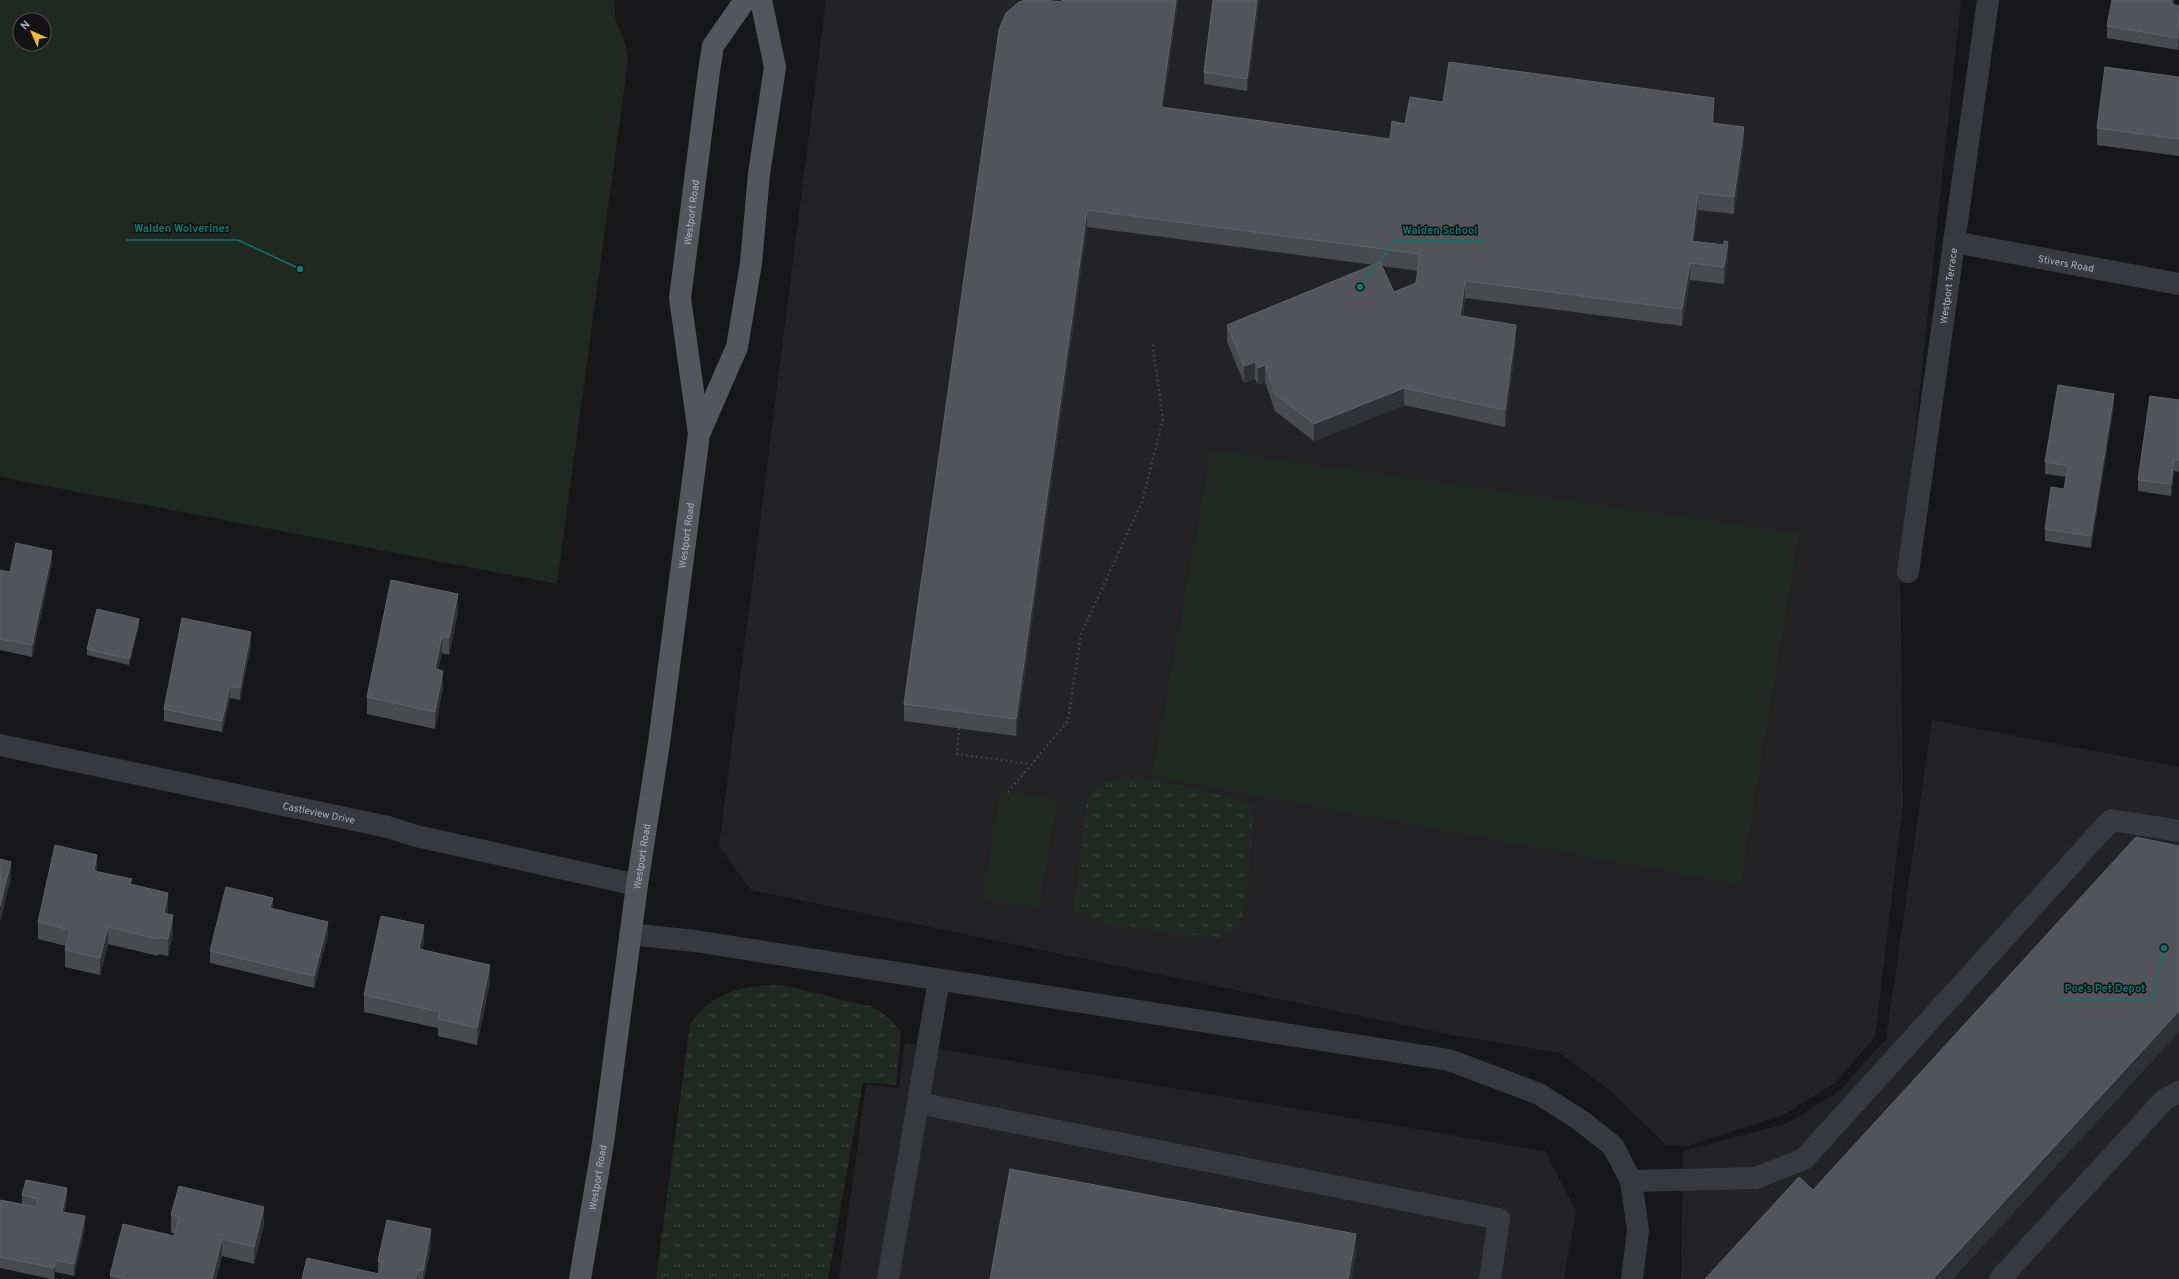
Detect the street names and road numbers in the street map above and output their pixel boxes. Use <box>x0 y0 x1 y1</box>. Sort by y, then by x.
street label: Westport Road <box>682 179 703 246</box>
street label: Westport Terrace <box>1938 247 1961 325</box>
street label: Stivers Road <box>2037 253 2095 276</box>
street label: Westport Road <box>677 502 698 569</box>
street label: Castleview Drive <box>281 800 356 828</box>
street label: Westport Road <box>631 823 654 890</box>
street label: Westport Road <box>587 1144 611 1211</box>

